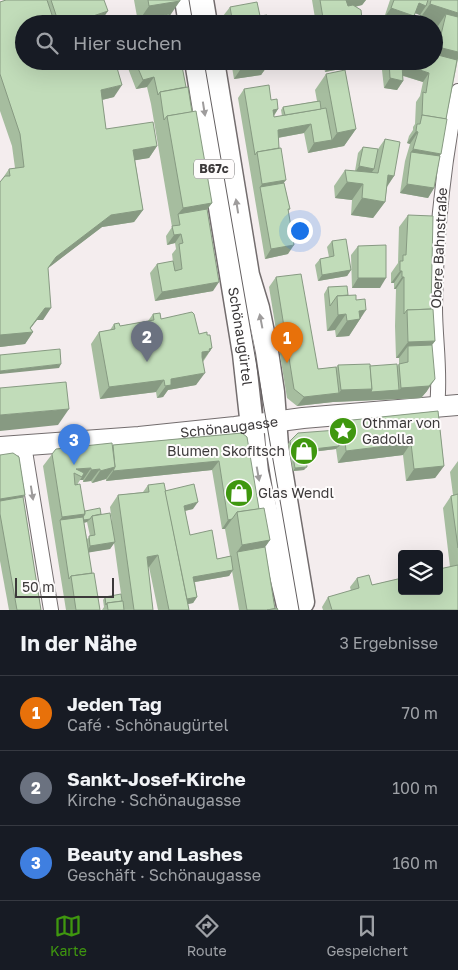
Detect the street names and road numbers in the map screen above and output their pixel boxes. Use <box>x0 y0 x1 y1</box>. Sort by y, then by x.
road number: B67c <box>194 160 234 178</box>
street label: Obere Bahnstraße <box>427 187 450 309</box>
street label: Schönaugürtel <box>225 286 256 387</box>
street label: Schönaugasse <box>179 412 279 441</box>

